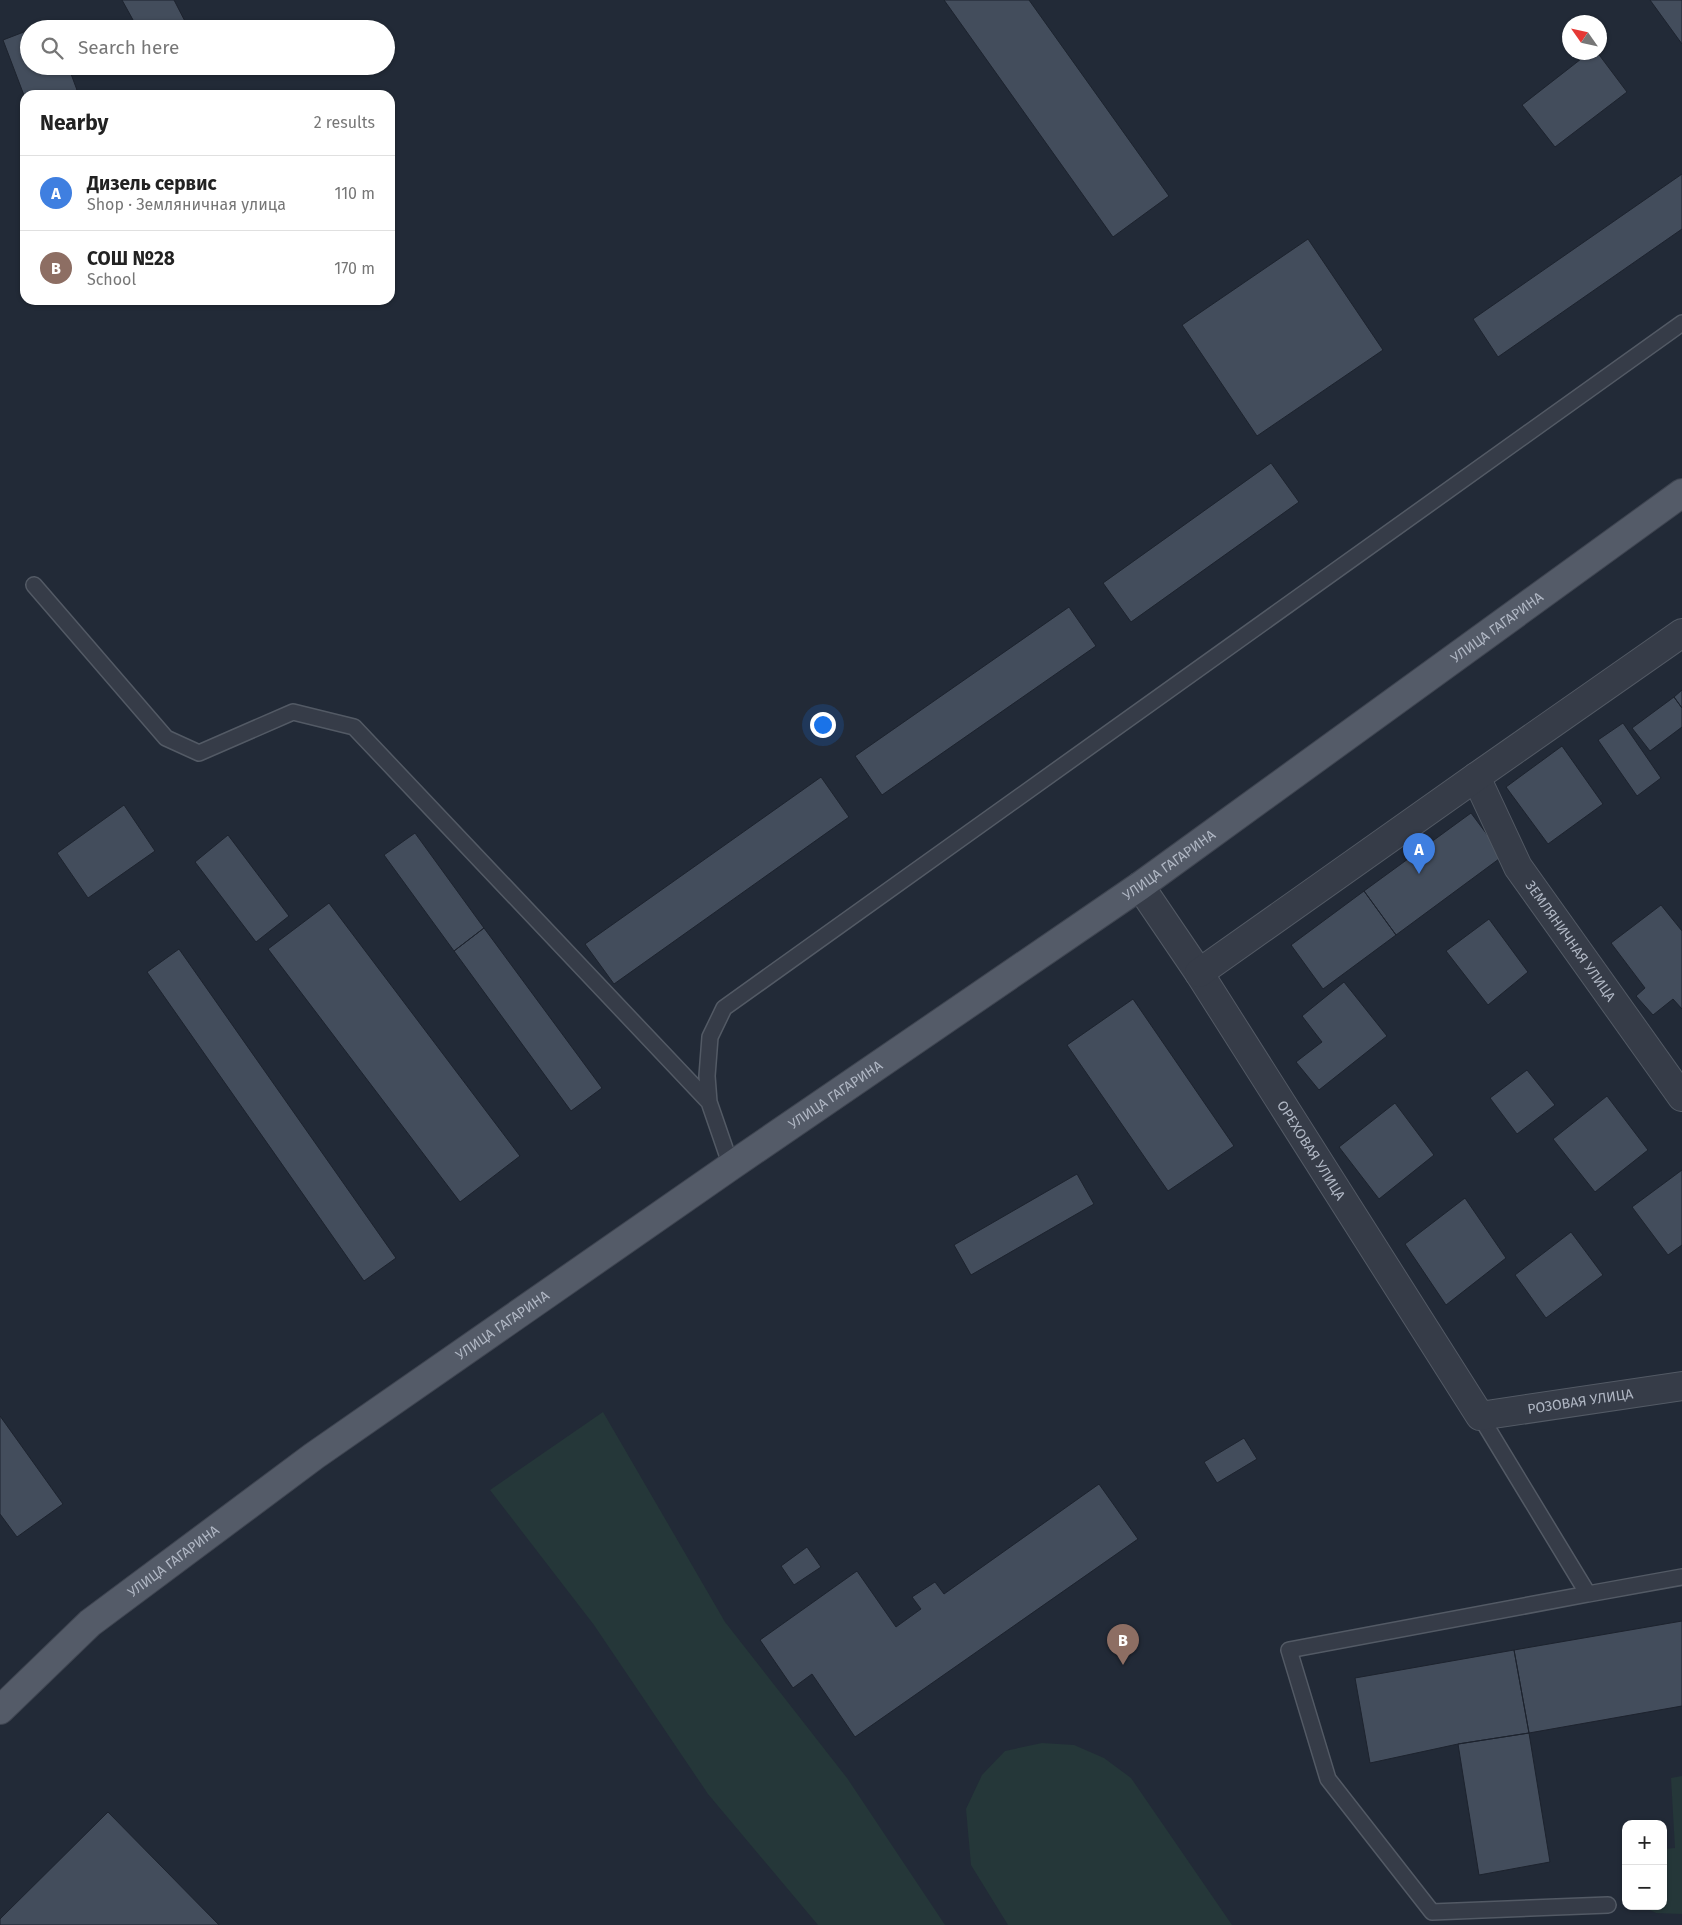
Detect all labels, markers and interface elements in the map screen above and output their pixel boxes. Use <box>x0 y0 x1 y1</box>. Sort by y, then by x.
north arrow <box>1562 15 1607 60</box>
search box <box>20 20 395 75</box>
icon: search <box>38 34 66 62</box>
text: Search here <box>78 36 179 59</box>
text: Nearby <box>40 110 108 136</box>
text: 2 results <box>314 113 375 132</box>
text: Дизель сервис <box>87 172 217 195</box>
text: A <box>51 184 61 203</box>
text: 110 m <box>334 184 375 203</box>
text: Shop · Земляничная улица <box>87 195 286 214</box>
text: СОШ №28 <box>87 247 175 270</box>
text: B <box>51 259 61 278</box>
text: 170 m <box>334 259 375 278</box>
text: School <box>87 270 136 289</box>
street label: УЛИЦА ГАГАРИНА <box>1448 588 1547 667</box>
your location <box>810 712 836 738</box>
street label: УЛИЦА ГАГАРИНА <box>1120 826 1219 904</box>
pin: A <box>1403 833 1435 874</box>
street label: ЗЕМЛЯНИЧНАЯ УЛИЦА <box>1521 877 1619 1005</box>
street label: УЛИЦА ГАГАРИНА <box>786 1057 886 1133</box>
street label: ОРЕХОВАЯ УЛИЦА <box>1273 1098 1349 1203</box>
street label: УЛИЦА ГАГАРИНА <box>453 1287 553 1364</box>
street label: РОЗОВАЯ УЛИЦА <box>1526 1385 1634 1418</box>
street label: УЛИЦА ГАГАРИНА <box>124 1522 223 1601</box>
pin: B <box>1107 1624 1139 1665</box>
map controls <box>1622 1820 1667 1910</box>
button: + <box>1622 1820 1667 1865</box>
button: − <box>1622 1865 1667 1910</box>

